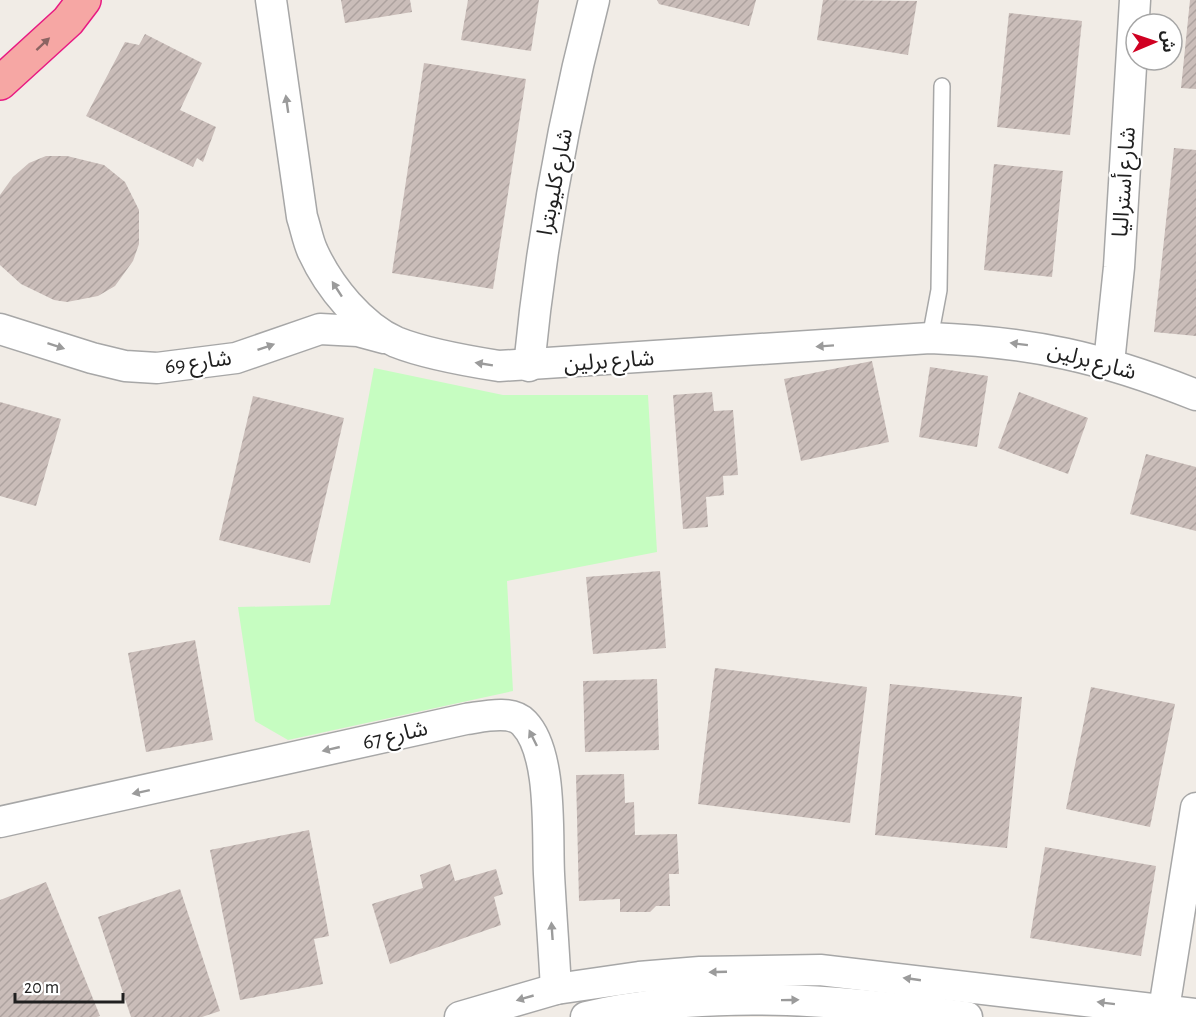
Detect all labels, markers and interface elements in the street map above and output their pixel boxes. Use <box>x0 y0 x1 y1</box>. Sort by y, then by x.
north arrow <box>1124 12 1184 72</box>
text: ش <box>1159 30 1176 53</box>
one-way arrow <box>36 37 51 51</box>
one-way arrow <box>282 94 291 113</box>
street label: شارع أستراليا <box>1106 126 1144 238</box>
street label: شارع كليوبترا <box>534 127 581 238</box>
one-way arrow <box>331 281 342 297</box>
one-way arrow <box>1010 339 1029 349</box>
street label: شارع برلين <box>1044 339 1139 388</box>
one-way arrow <box>258 341 276 351</box>
one-way arrow <box>815 341 834 350</box>
one-way arrow <box>47 342 65 352</box>
street label: شارع 69 <box>163 346 234 383</box>
street label: شارع برلين <box>563 347 655 380</box>
one-way arrow <box>474 359 493 368</box>
street label: شارع 67 <box>360 717 431 758</box>
one-way arrow <box>528 729 538 747</box>
one-way arrow <box>322 745 340 755</box>
one-way arrow <box>131 787 150 797</box>
one-way arrow <box>547 921 557 940</box>
scale bar <box>15 966 123 1004</box>
one-way arrow <box>708 967 727 976</box>
one-way arrow <box>902 975 921 984</box>
text: 20 m <box>24 979 59 997</box>
one-way arrow <box>516 994 534 1003</box>
one-way arrow <box>780 995 799 1005</box>
one-way arrow <box>1096 998 1115 1007</box>

